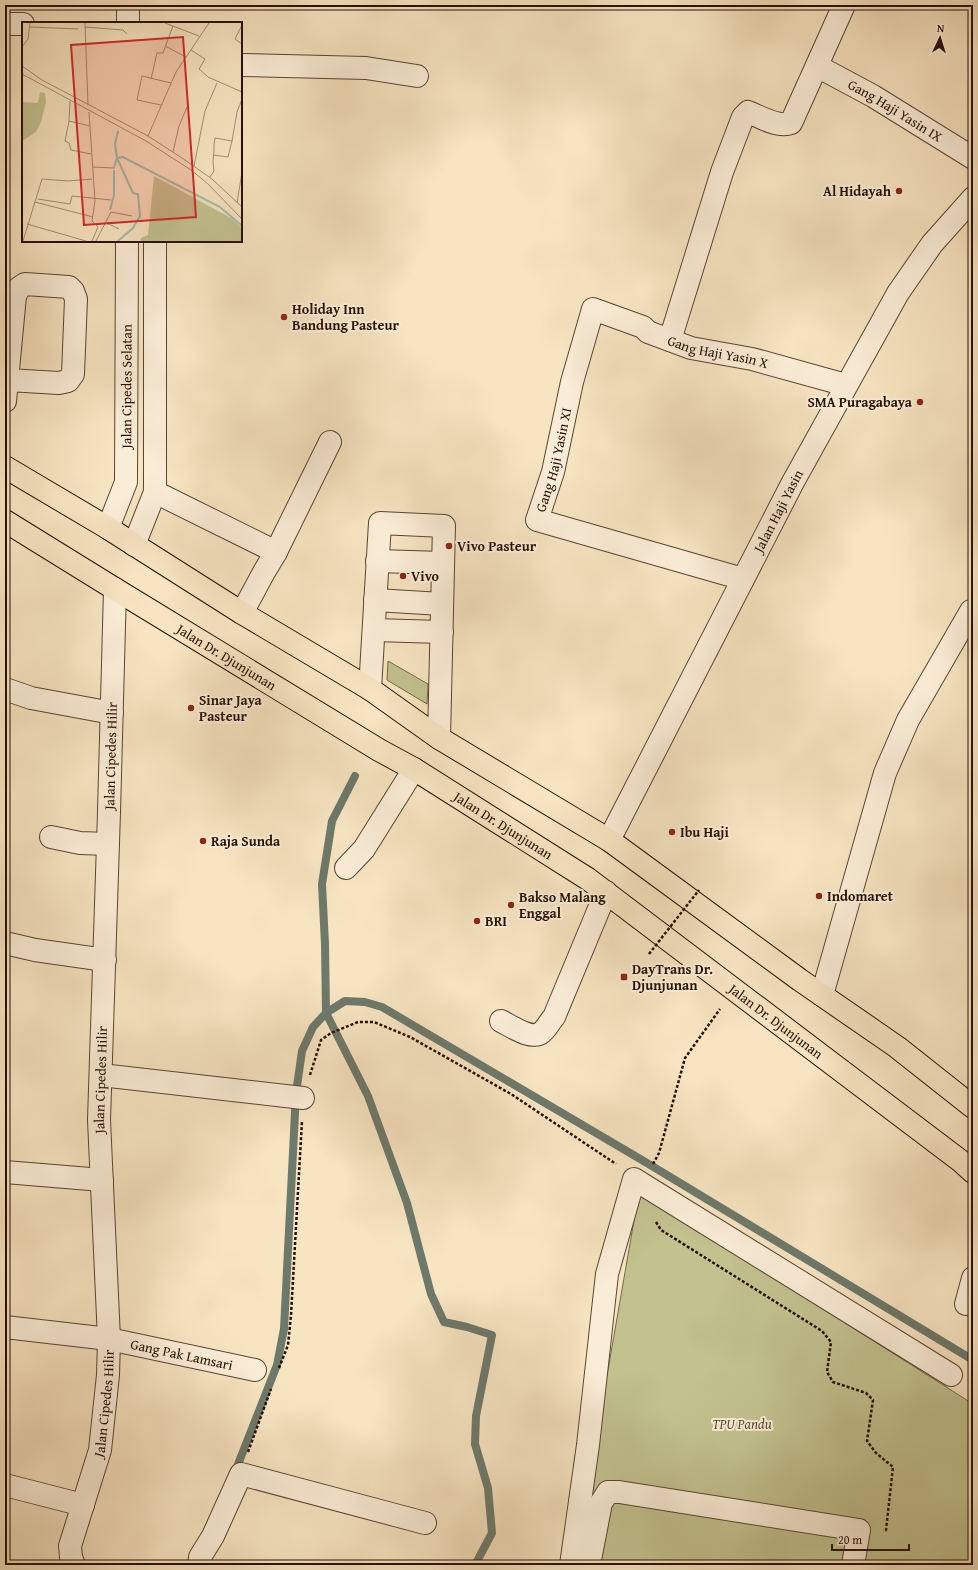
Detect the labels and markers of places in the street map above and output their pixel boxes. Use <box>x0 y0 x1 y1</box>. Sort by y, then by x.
place label: Al Hidayah <box>823 181 892 201</box>
marker: Al Hidayah <box>894 186 904 196</box>
place label: Holiday Inn Bandung Pasteur <box>292 299 399 335</box>
marker: Holiday Inn Bandung Pasteur <box>279 312 289 322</box>
place label: SMA Puragabaya <box>807 392 913 412</box>
marker: SMA Puragabaya <box>915 397 925 407</box>
place label: Vivo Pasteur <box>457 536 537 556</box>
marker: Vivo Pasteur <box>444 541 454 551</box>
place label: Vivo <box>411 566 440 586</box>
marker: Vivo <box>398 571 408 581</box>
place label: Sinar Jaya Pasteur <box>199 690 263 726</box>
marker: Sinar Jaya Pasteur <box>186 703 196 713</box>
place label: Ibu Haji <box>680 822 730 842</box>
marker: Ibu Haji <box>667 827 677 837</box>
place label: Raja Sunda <box>211 831 281 851</box>
marker: Raja Sunda <box>198 836 208 846</box>
place label: Indomaret <box>827 886 894 906</box>
place label: Bakso Malang Enggal <box>519 887 606 923</box>
marker: Indomaret <box>814 891 824 901</box>
marker: Bakso Malang Enggal <box>506 900 516 910</box>
place label: BRI <box>485 911 507 931</box>
marker: BRI <box>472 916 482 926</box>
place label: DayTrans Dr. Djunjunan <box>632 959 713 995</box>
marker: DayTrans Dr. Djunjunan <box>619 972 629 982</box>

